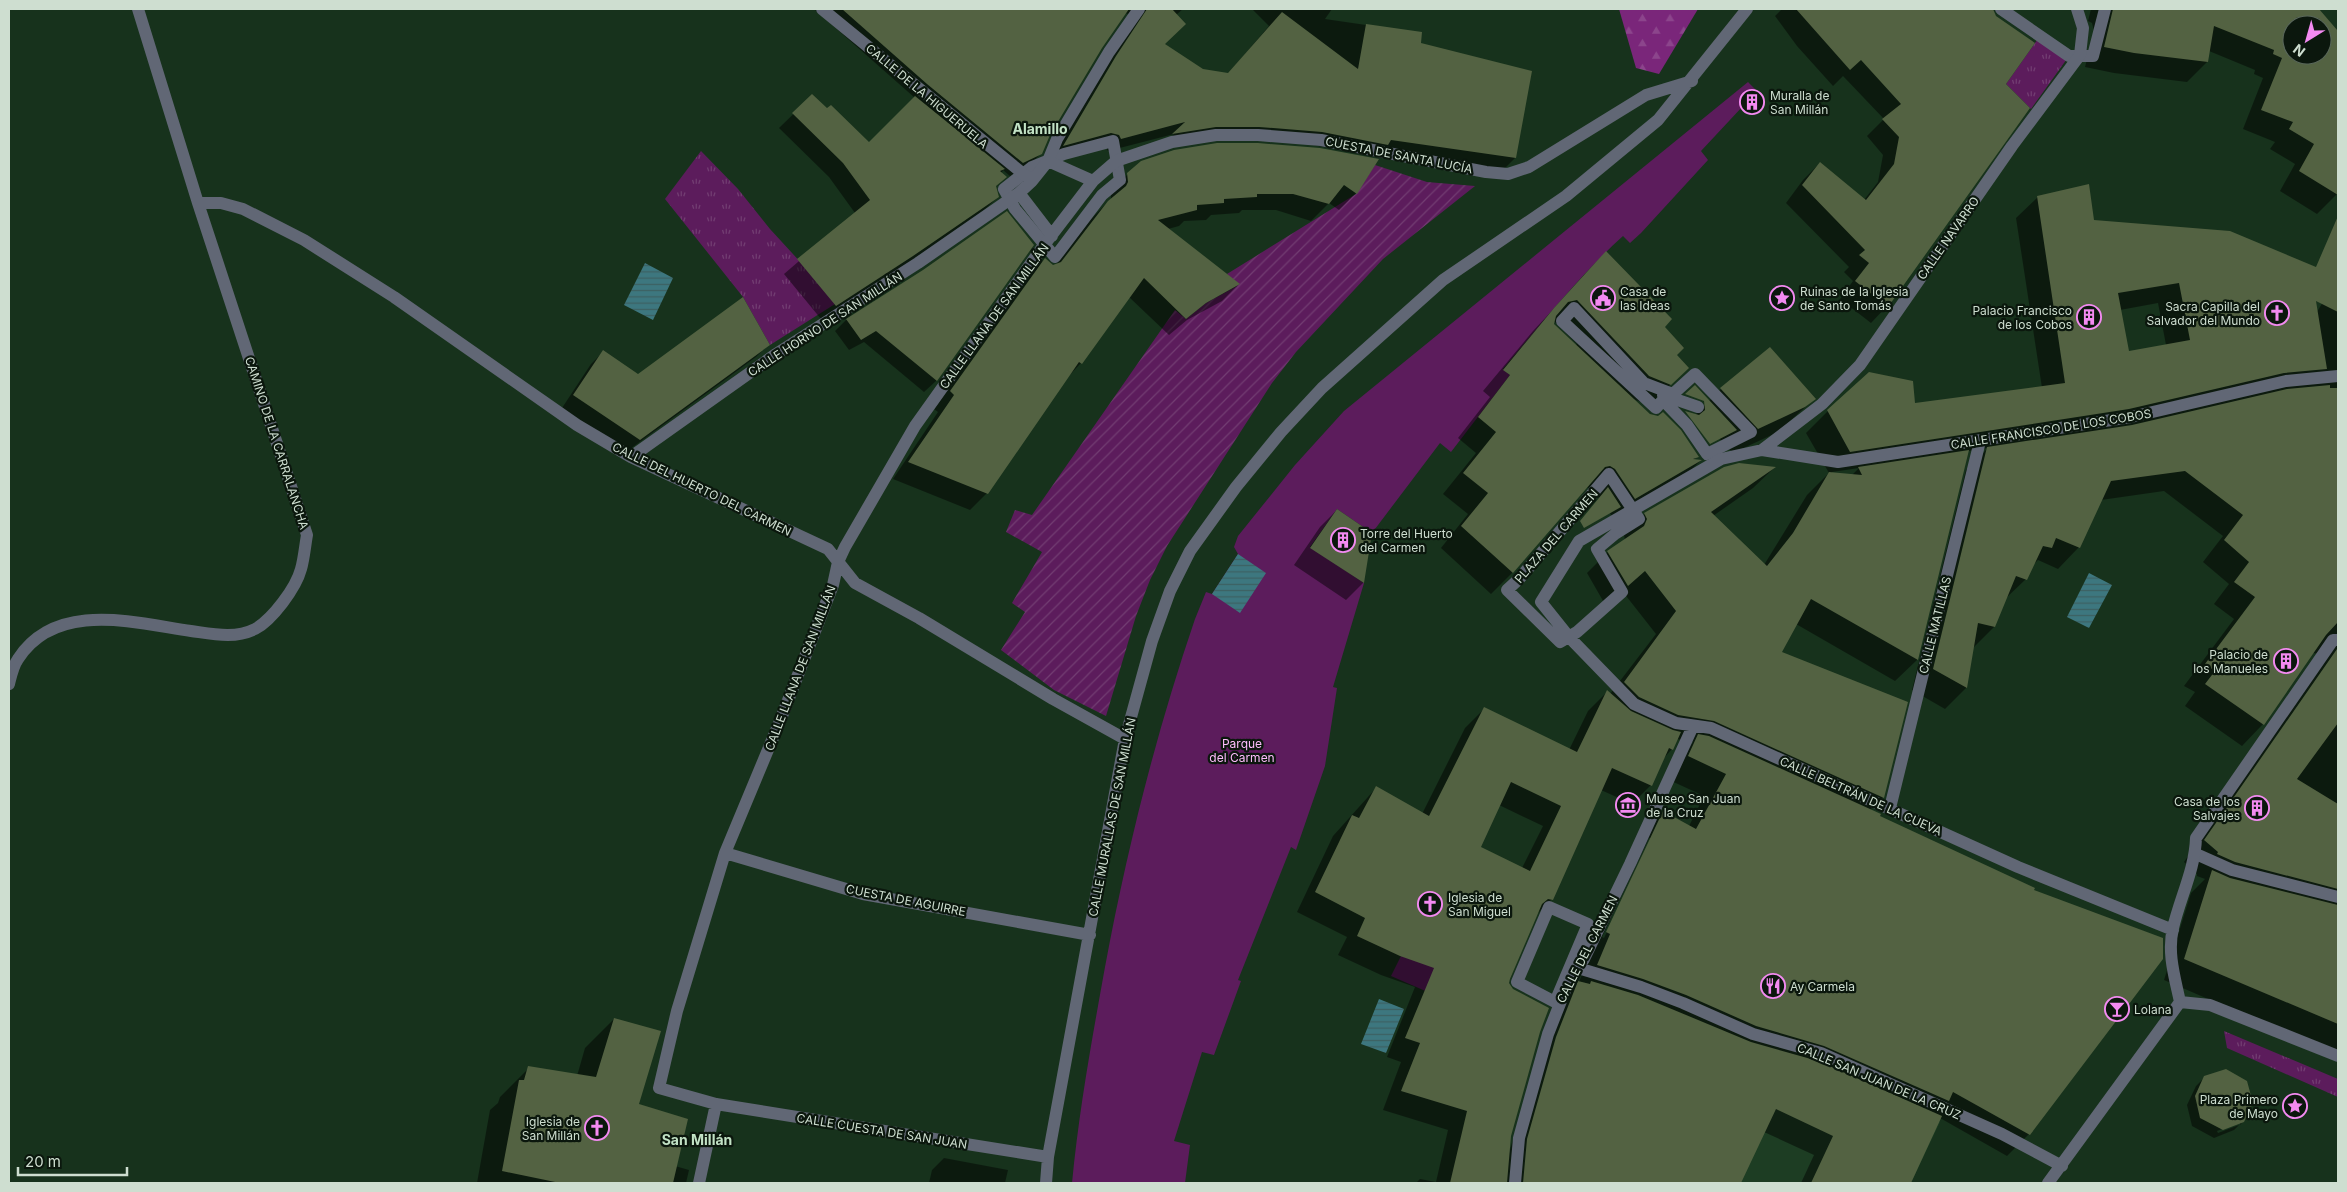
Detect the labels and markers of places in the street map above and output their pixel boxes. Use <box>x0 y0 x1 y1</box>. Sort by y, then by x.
place label: Muralla de San Millán <box>1770 88 1829 117</box>
building icon: Muralla de San Millán <box>1739 89 1765 115</box>
place label: Casa de las Ideas <box>1620 284 1670 313</box>
place label: Ruinas de la Iglesia de Santo Tomás <box>1800 284 1908 313</box>
public building icon: Casa de las Ideas <box>1590 285 1616 311</box>
place icon: Ruinas de la Iglesia de Santo Tomás <box>1769 285 1795 311</box>
place label: Sacra Capilla del Salvador del Mundo <box>2147 299 2260 328</box>
church icon: Sacra Capilla del Salvador del Mundo <box>2264 300 2290 326</box>
place label: Palacio Francisco de los Cobos <box>1972 303 2072 332</box>
building icon: Palacio Francisco de los Cobos <box>2076 304 2102 330</box>
place label: Torre del Huerto del Carmen <box>1360 526 1453 555</box>
building icon: Torre del Huerto del Carmen <box>1330 527 1356 553</box>
place label: Palacio de los Manueles <box>2193 647 2268 676</box>
building icon: Palacio de los Manueles <box>2273 648 2299 674</box>
place label: Museo San Juan de la Cruz <box>1646 791 1741 820</box>
museum icon: Museo San Juan de la Cruz <box>1615 792 1641 818</box>
place label: Casa de los Salvajes <box>2174 794 2240 823</box>
building icon: Casa de los Salvajes <box>2244 795 2270 821</box>
place label: Iglesia de San Miguel <box>1448 890 1511 919</box>
church icon: Iglesia de San Miguel <box>1417 891 1443 917</box>
restaurant icon: Ay Carmela <box>1760 973 1786 999</box>
place label: Ay Carmela <box>1790 979 1855 994</box>
bar icon: Lolana <box>2104 996 2130 1022</box>
place label: Lolana <box>2134 1002 2171 1017</box>
place label: Plaza Primero de Mayo <box>2200 1092 2278 1121</box>
place icon: Plaza Primero de Mayo <box>2282 1093 2308 1119</box>
place label: Iglesia de San Millán <box>522 1114 580 1143</box>
church icon: Iglesia de San Millán <box>584 1115 610 1141</box>

